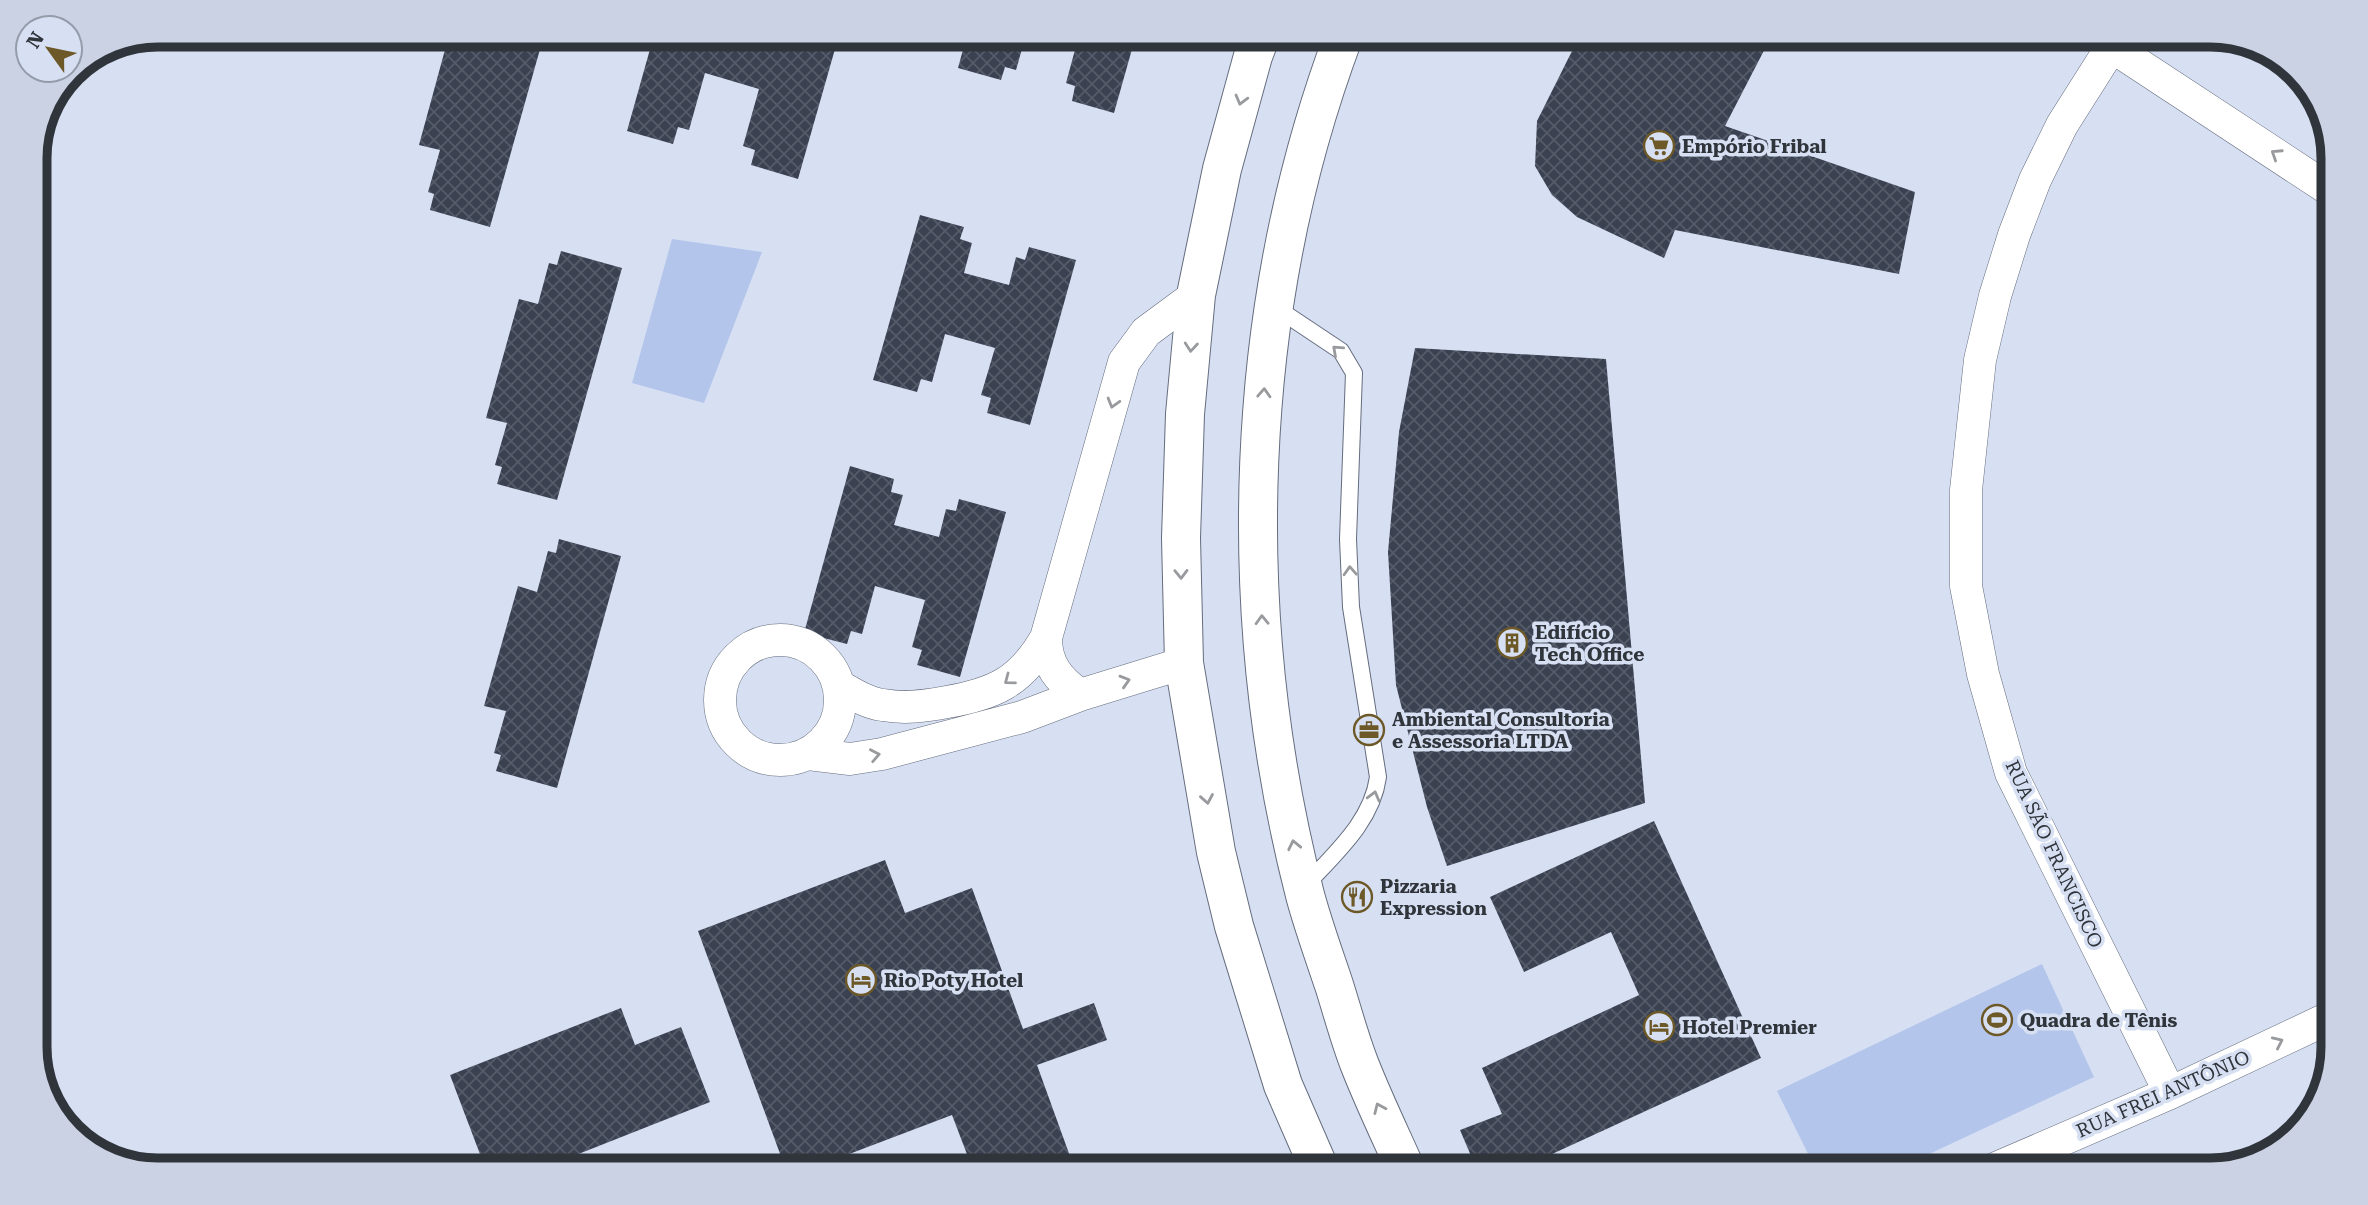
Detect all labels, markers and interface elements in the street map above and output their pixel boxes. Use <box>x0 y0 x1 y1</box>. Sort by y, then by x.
north arrow <box>14 14 84 84</box>
text: N <box>22 27 49 52</box>
one-way arrow <box>1234 94 1249 106</box>
supermarket icon: Empório Fribal <box>1642 129 1676 163</box>
place label: Empório Fribal <box>1682 135 1827 158</box>
one-way arrow <box>2271 150 2284 162</box>
one-way arrow <box>1184 341 1199 353</box>
one-way arrow <box>1332 346 1345 358</box>
one-way arrow <box>1256 387 1271 398</box>
one-way arrow <box>1106 396 1121 408</box>
one-way arrow <box>1342 565 1357 576</box>
one-way arrow <box>1174 569 1189 580</box>
one-way arrow <box>1254 614 1270 625</box>
place label: Edifício Tech Office <box>1535 621 1644 666</box>
building icon: Edifício Tech Office <box>1495 626 1529 660</box>
one-way arrow <box>1005 672 1017 685</box>
one-way arrow <box>1118 675 1130 690</box>
place label: Ambiental Consultoria e Assessoria LTDA <box>1392 708 1610 753</box>
office icon: Ambiental Consultoria e Assessoria LTDA <box>1352 713 1386 747</box>
one-way arrow <box>869 748 881 763</box>
street label: RUA SÃO FRANCISCO <box>2000 757 2108 951</box>
one-way arrow <box>1366 790 1380 802</box>
one-way arrow <box>1199 793 1214 805</box>
one-way arrow <box>1288 839 1302 851</box>
place label: Pizzaria Expression <box>1380 875 1487 920</box>
restaurant icon: Pizzaria Expression <box>1340 880 1374 914</box>
hotel icon: Rio Poty Hotel <box>844 963 878 997</box>
place label: Rio Poty Hotel <box>884 969 1023 992</box>
sports icon: Quadra de Tênis <box>1980 1003 2014 1037</box>
place label: Quadra de Tênis <box>2020 1009 2177 1032</box>
hotel icon: Hotel Premier <box>1642 1010 1676 1044</box>
place label: Hotel Premier <box>1682 1016 1817 1039</box>
one-way arrow <box>2271 1036 2283 1050</box>
street label: RUA FREI ANTÔNIO <box>2073 1045 2253 1143</box>
one-way arrow <box>1373 1102 1387 1114</box>

